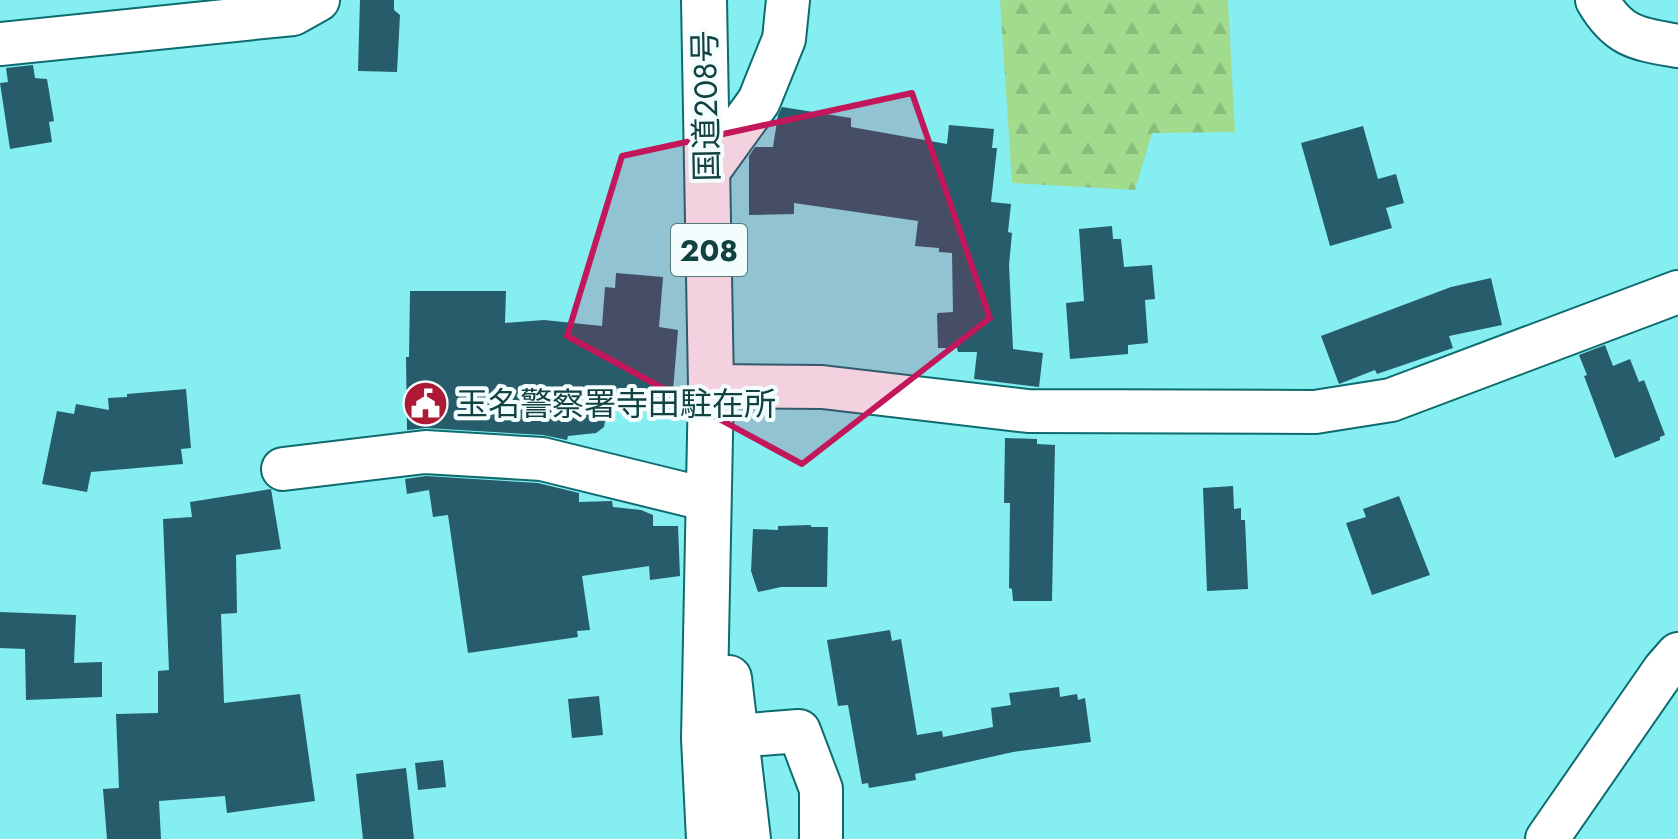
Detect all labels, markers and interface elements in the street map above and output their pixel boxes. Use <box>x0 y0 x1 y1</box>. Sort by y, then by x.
street label: 国道208号 <box>682 30 730 182</box>
road number: 208 <box>671 224 747 276</box>
public building icon: 玉名警察署寺田駐在所 <box>401 380 449 428</box>
place label: 玉名警察署寺田駐在所 <box>456 381 776 427</box>

